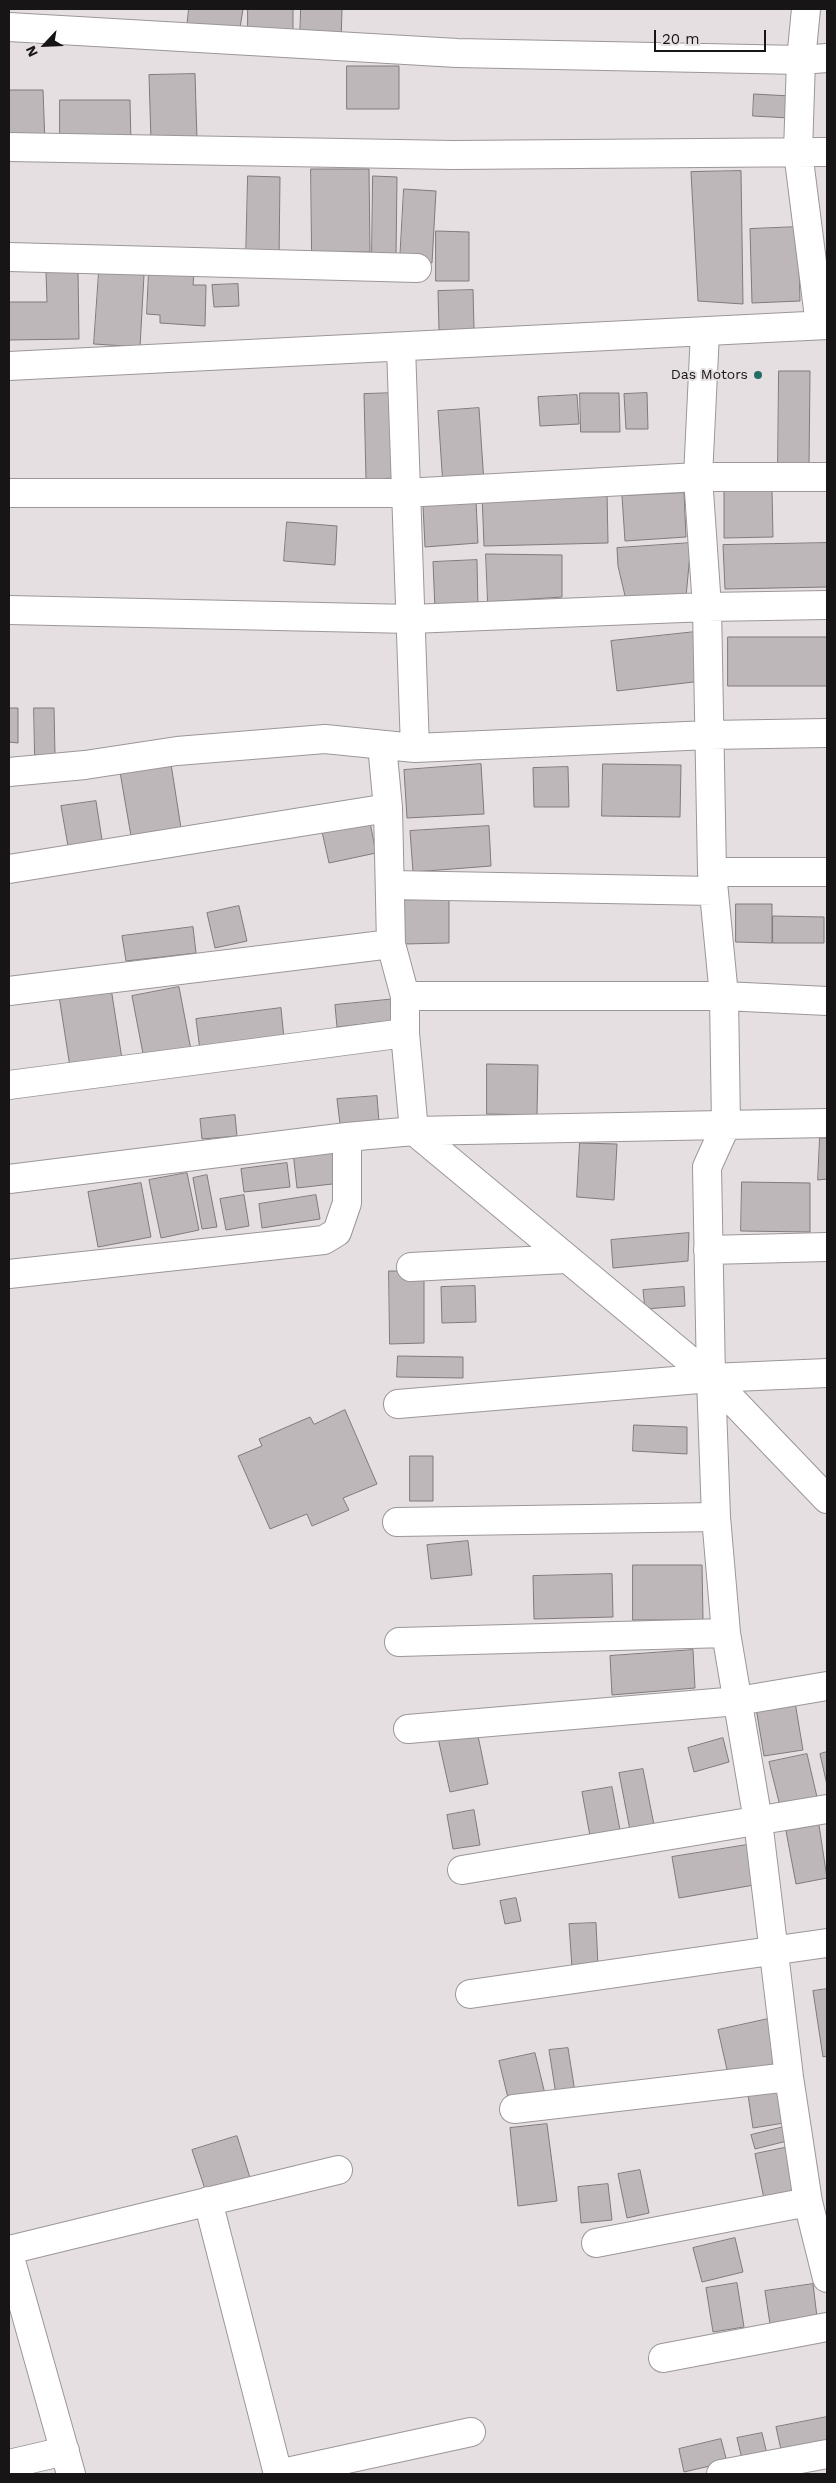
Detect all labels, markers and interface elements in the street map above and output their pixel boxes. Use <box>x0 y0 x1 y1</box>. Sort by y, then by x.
north arrow <box>20 20 70 70</box>
scale bar <box>656 20 768 52</box>
text: 20 m <box>662 30 700 48</box>
text: N <box>22 43 41 59</box>
place label: Das Motors <box>671 367 748 383</box>
marker: Das Motors <box>752 369 764 381</box>

